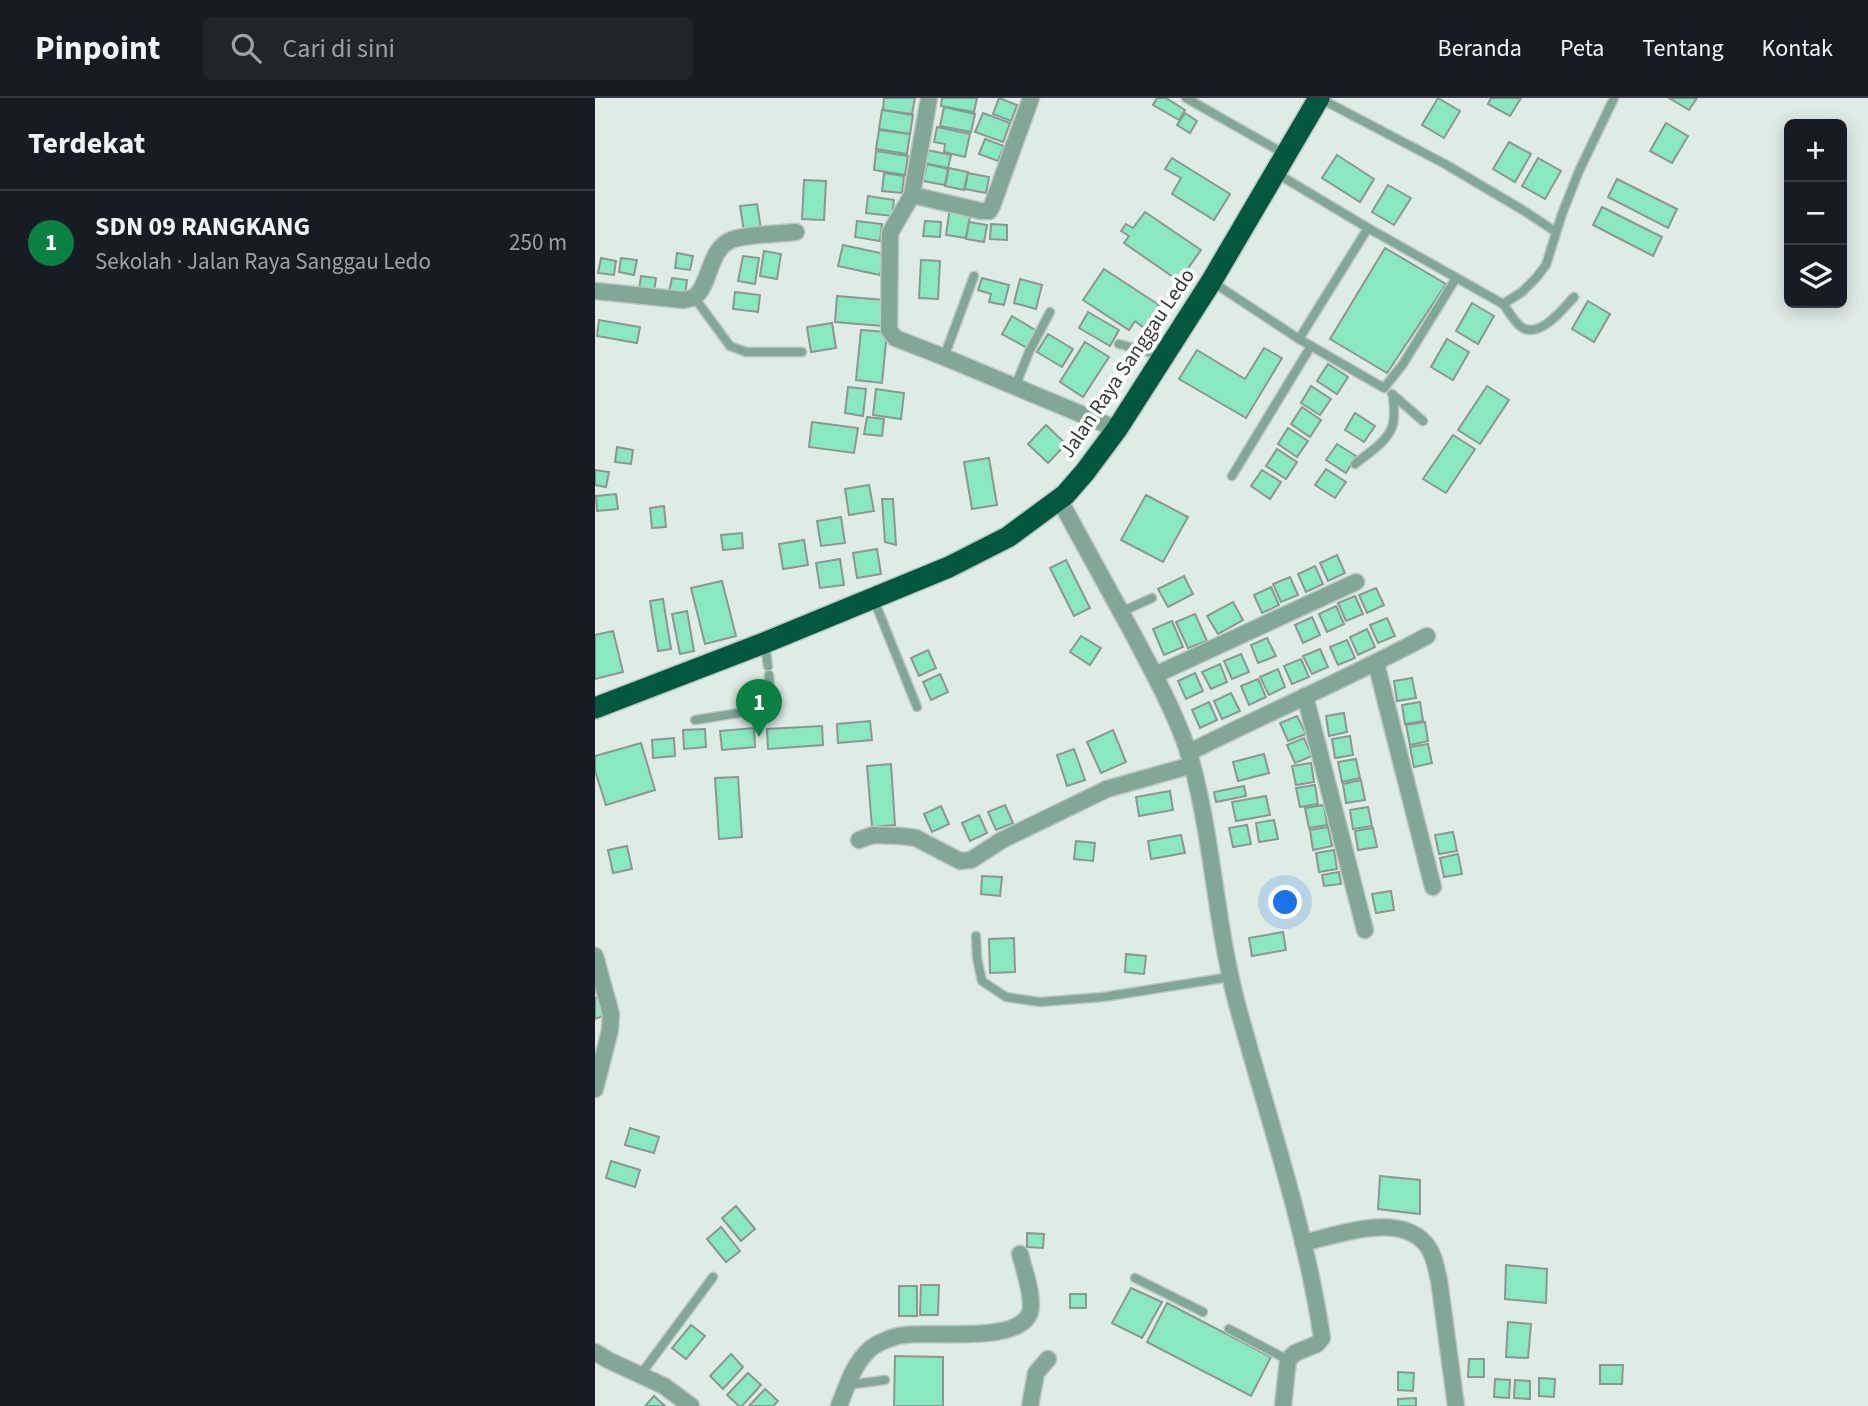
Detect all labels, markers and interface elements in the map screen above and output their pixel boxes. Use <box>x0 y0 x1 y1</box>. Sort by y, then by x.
search box <box>203 17 693 80</box>
text: Pinpoint <box>35 25 161 72</box>
icon: search <box>227 29 265 67</box>
text: Cari di sini <box>283 30 395 67</box>
text: Beranda <box>1438 31 1522 66</box>
text: Peta <box>1560 31 1604 66</box>
text: Tentang <box>1642 31 1724 66</box>
text: Kontak <box>1762 31 1833 66</box>
map controls <box>1784 119 1847 308</box>
button: + <box>1784 119 1847 182</box>
text: Terdekat <box>28 122 145 165</box>
button: − <box>1784 182 1847 245</box>
text: SDN 09 RANGKANG <box>95 208 310 245</box>
text: 1 <box>45 226 57 259</box>
text: 250 m <box>509 226 567 259</box>
text: Sekolah · Jalan Raya Sanggau Ledo <box>95 245 431 278</box>
button: layers <box>1784 245 1847 308</box>
street label: Jalan Raya Sanggau Ledo <box>1052 262 1202 464</box>
pin: 1 <box>736 679 782 737</box>
your location <box>1268 885 1302 919</box>

